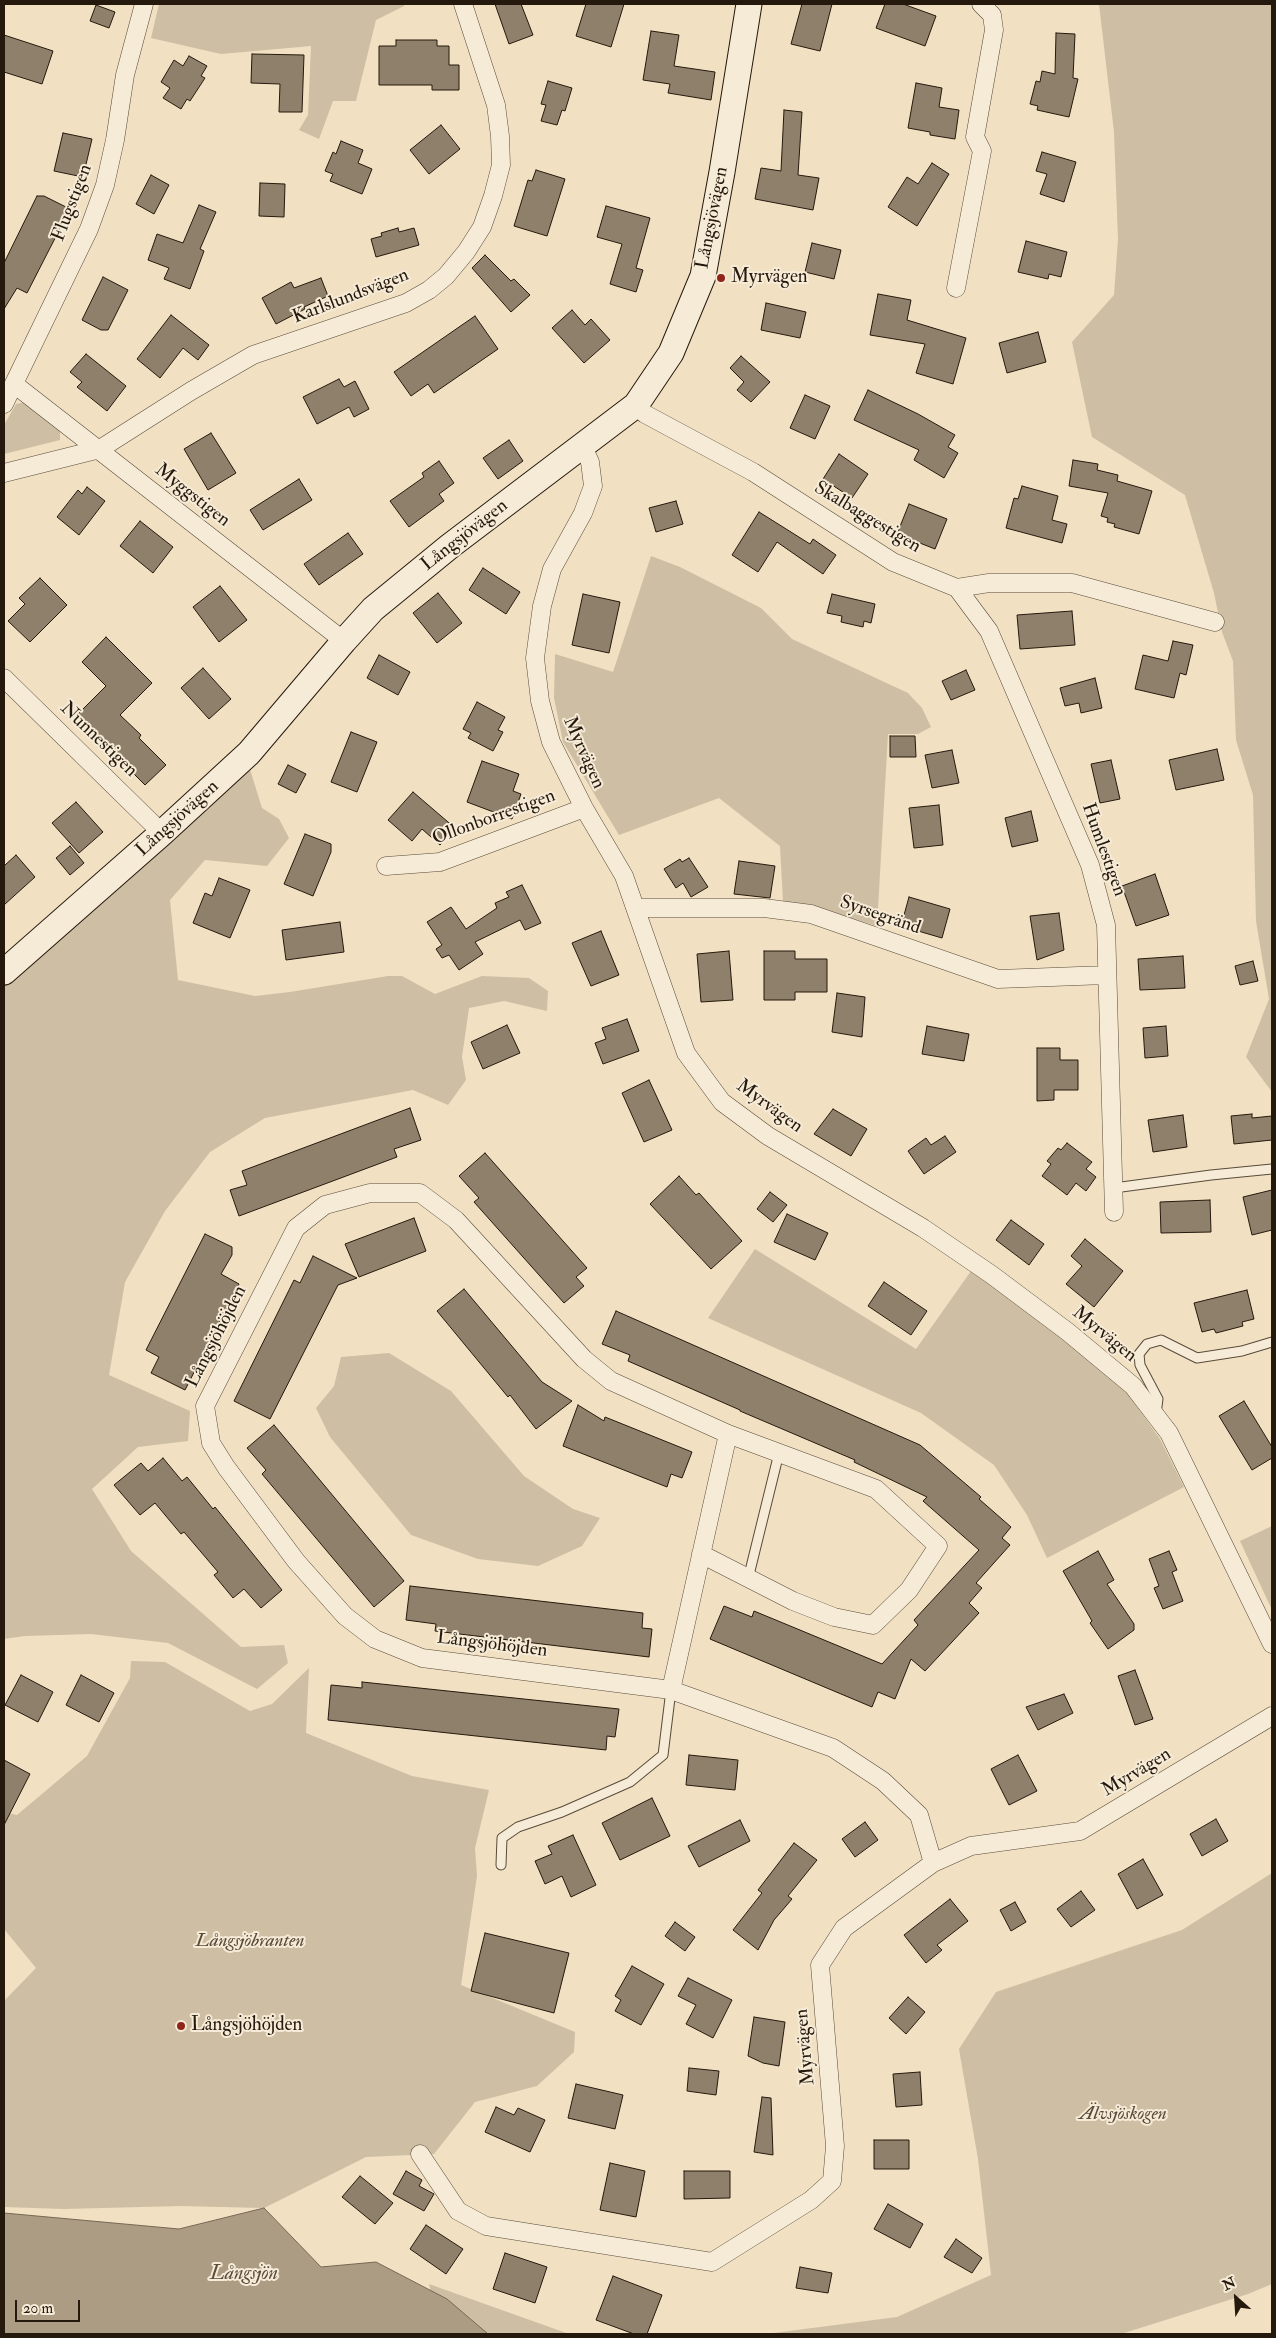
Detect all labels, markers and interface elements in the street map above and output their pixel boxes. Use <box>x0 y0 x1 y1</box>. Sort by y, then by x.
street label: Flugstigen <box>48 161 98 245</box>
street label: Långsjövägen <box>692 165 734 271</box>
street label: Karlslundsvägen <box>290 264 412 330</box>
place label: Myrvägen <box>731 267 808 289</box>
marker: Myrvägen <box>715 272 727 284</box>
street label: Myggstigen <box>150 459 234 533</box>
street label: Skalbaggestigen <box>809 477 925 559</box>
street label: Långsjövägen <box>417 495 513 577</box>
street label: Nunnestigen <box>55 698 141 782</box>
street label: Myrvägen <box>557 713 609 793</box>
street label: Långsjövägen <box>132 776 224 862</box>
street label: Ollonborrestigen <box>429 785 559 851</box>
street label: Humlestigen <box>1076 800 1130 900</box>
street label: Syrsegränd <box>837 892 923 940</box>
street label: Myrvägen <box>731 1075 807 1139</box>
street label: Långsjöhöjden <box>182 1282 252 1392</box>
street label: Myrvägen <box>1067 1302 1141 1368</box>
street label: Långsjöhöjden <box>435 1627 549 1663</box>
street label: Myrvägen <box>1098 1743 1176 1803</box>
park label: Långsjöbranten <box>196 1931 304 1953</box>
street label: Myrvägen <box>791 2008 821 2086</box>
place label: Långsjöhöjden <box>191 2015 302 2037</box>
marker: Långsjöhöjden <box>175 2020 187 2032</box>
park label: Älvsjöskogen <box>1079 2104 1167 2126</box>
water label: Långsjön <box>210 2263 278 2287</box>
north arrow <box>1211 2273 1261 2323</box>
text: N <box>1220 2274 1239 2294</box>
scale bar <box>18 2290 82 2322</box>
text: 20 m <box>23 2299 53 2318</box>

